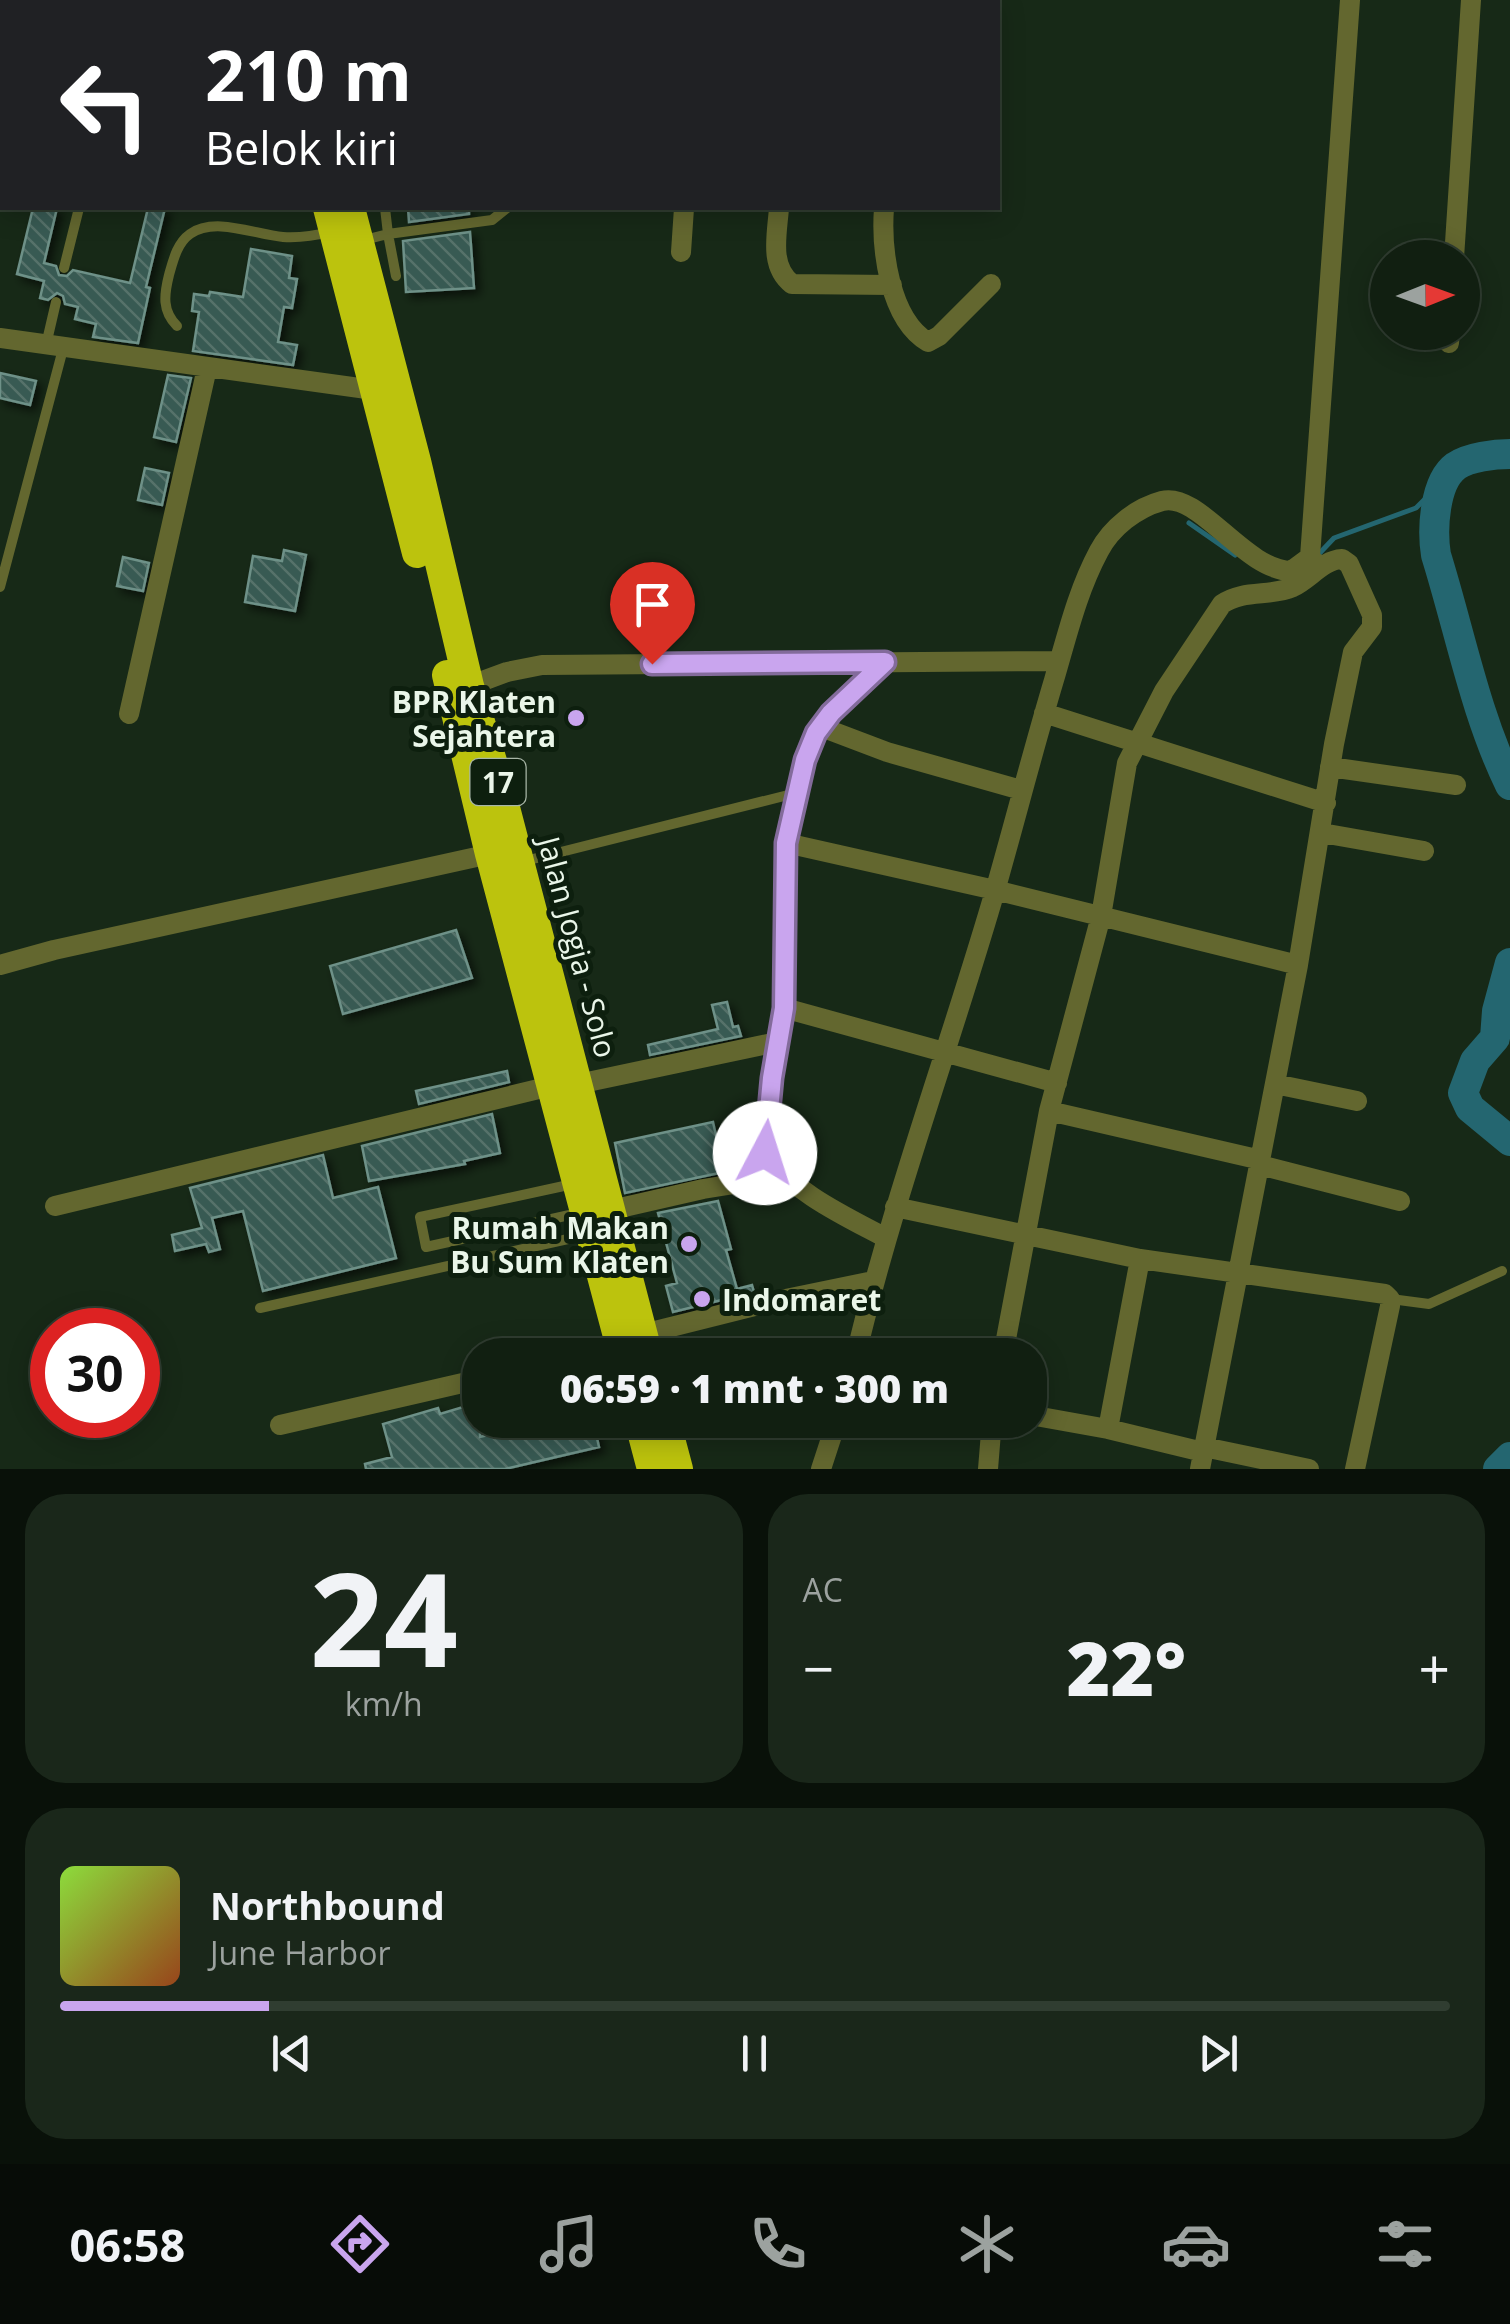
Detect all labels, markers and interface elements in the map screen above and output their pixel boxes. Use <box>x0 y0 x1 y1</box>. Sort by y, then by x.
text: 210 m <box>205 26 412 122</box>
icon: left <box>40 40 170 170</box>
text: Belok kiri <box>205 117 398 178</box>
north arrow <box>1370 240 1480 350</box>
map controls <box>1370 240 1480 350</box>
pin <box>610 562 695 665</box>
icon: arrive <box>625 577 680 632</box>
place label: BPR Klaten Sejahtera <box>392 681 556 756</box>
marker: BPR Klaten Sejahtera <box>565 707 587 729</box>
road number: 17 <box>470 759 526 805</box>
street label: Jalan Jogja - Solo <box>528 829 627 1062</box>
position arrow <box>713 1101 817 1205</box>
place label: Rumah Makan Bu Sum Klaten <box>450 1207 669 1282</box>
marker: Rumah Makan Bu Sum Klaten <box>678 1233 700 1255</box>
place label: Indomaret <box>722 1279 881 1320</box>
marker: Indomaret <box>691 1288 713 1310</box>
speed limit sign: 30 <box>30 1308 160 1438</box>
text: 06:59 · 1 mnt · 300 m <box>560 1362 949 1414</box>
text: 24 <box>309 1528 458 1705</box>
text: AC <box>803 1568 843 1611</box>
text: 22° <box>1066 1616 1186 1718</box>
text: − <box>803 1630 834 1705</box>
text: + <box>1419 1630 1450 1705</box>
text: km/h <box>345 1682 423 1725</box>
text: Northbound <box>210 1879 445 1931</box>
text: June Harbor <box>210 1931 390 1974</box>
icon: previous <box>264 2026 319 2081</box>
icon: pause <box>727 2026 782 2081</box>
icon: next <box>1191 2026 1246 2081</box>
icon: directions <box>325 2209 395 2279</box>
icon: music <box>534 2209 604 2279</box>
icon: phone <box>743 2209 813 2279</box>
icon: climate <box>952 2209 1022 2279</box>
icon: car <box>1161 2209 1231 2279</box>
icon: filters <box>1370 2209 1440 2279</box>
text: 06:58 <box>70 2214 185 2275</box>

